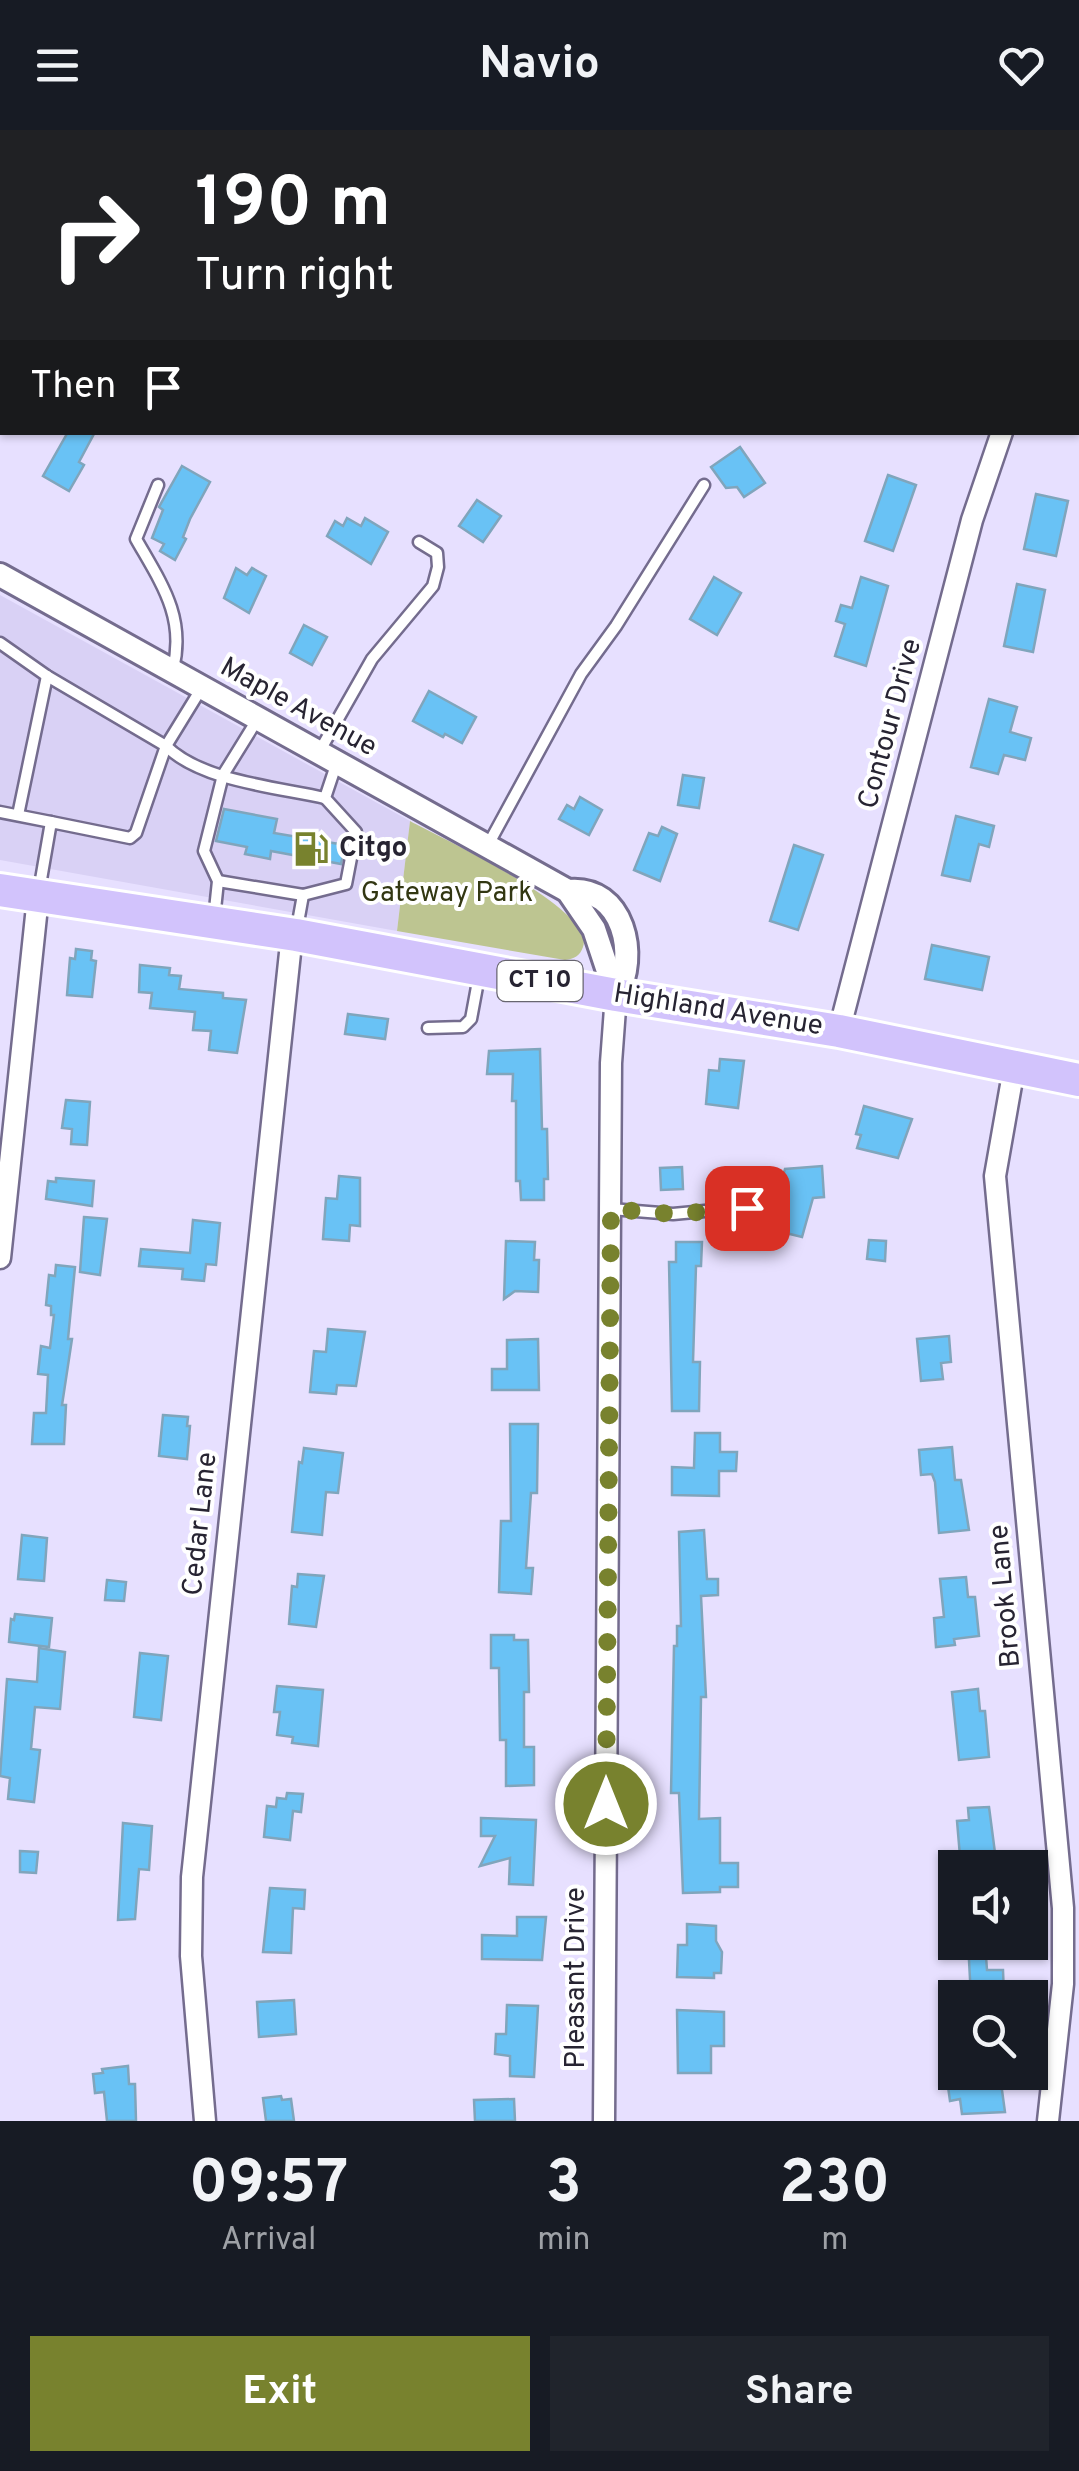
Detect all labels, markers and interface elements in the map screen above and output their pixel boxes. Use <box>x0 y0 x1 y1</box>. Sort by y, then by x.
text: Navio <box>479 37 600 94</box>
icon: menu <box>30 38 85 93</box>
icon: heart <box>994 38 1049 93</box>
text: 190 m <box>195 162 391 251</box>
icon: right <box>30 170 160 300</box>
text: Turn right <box>195 249 394 306</box>
icon: arrive <box>136 360 191 415</box>
text: Then <box>30 363 116 412</box>
street label: Contour Drive <box>851 635 931 813</box>
street label: Maple Avenue <box>213 650 383 766</box>
fuel station icon: Citgo <box>292 830 330 868</box>
place label: Citgo <box>339 831 407 867</box>
park label: Gateway Park <box>361 876 533 912</box>
road number: CT 10 <box>498 961 582 1001</box>
street label: Highland Avenue <box>611 977 825 1045</box>
pin <box>705 1166 790 1251</box>
icon: arrive <box>720 1181 775 1236</box>
street label: Cedar Lane <box>176 1450 226 1598</box>
street label: Brook Lane <box>982 1523 1030 1669</box>
position arrow <box>554 1752 658 1856</box>
map controls <box>938 1850 1048 2090</box>
button: sound <box>938 1850 1048 1960</box>
street label: Pleasant Drive <box>559 1887 595 2069</box>
button: search <box>938 1980 1048 2090</box>
text: 09:57 <box>189 2148 348 2224</box>
text: 3 <box>546 2148 582 2224</box>
text: 230 <box>779 2148 890 2224</box>
text: Arrival <box>221 2221 316 2261</box>
text: min <box>537 2221 590 2261</box>
text: m <box>821 2221 848 2261</box>
button: Exit <box>30 2336 530 2451</box>
button: Share <box>550 2336 1049 2451</box>

